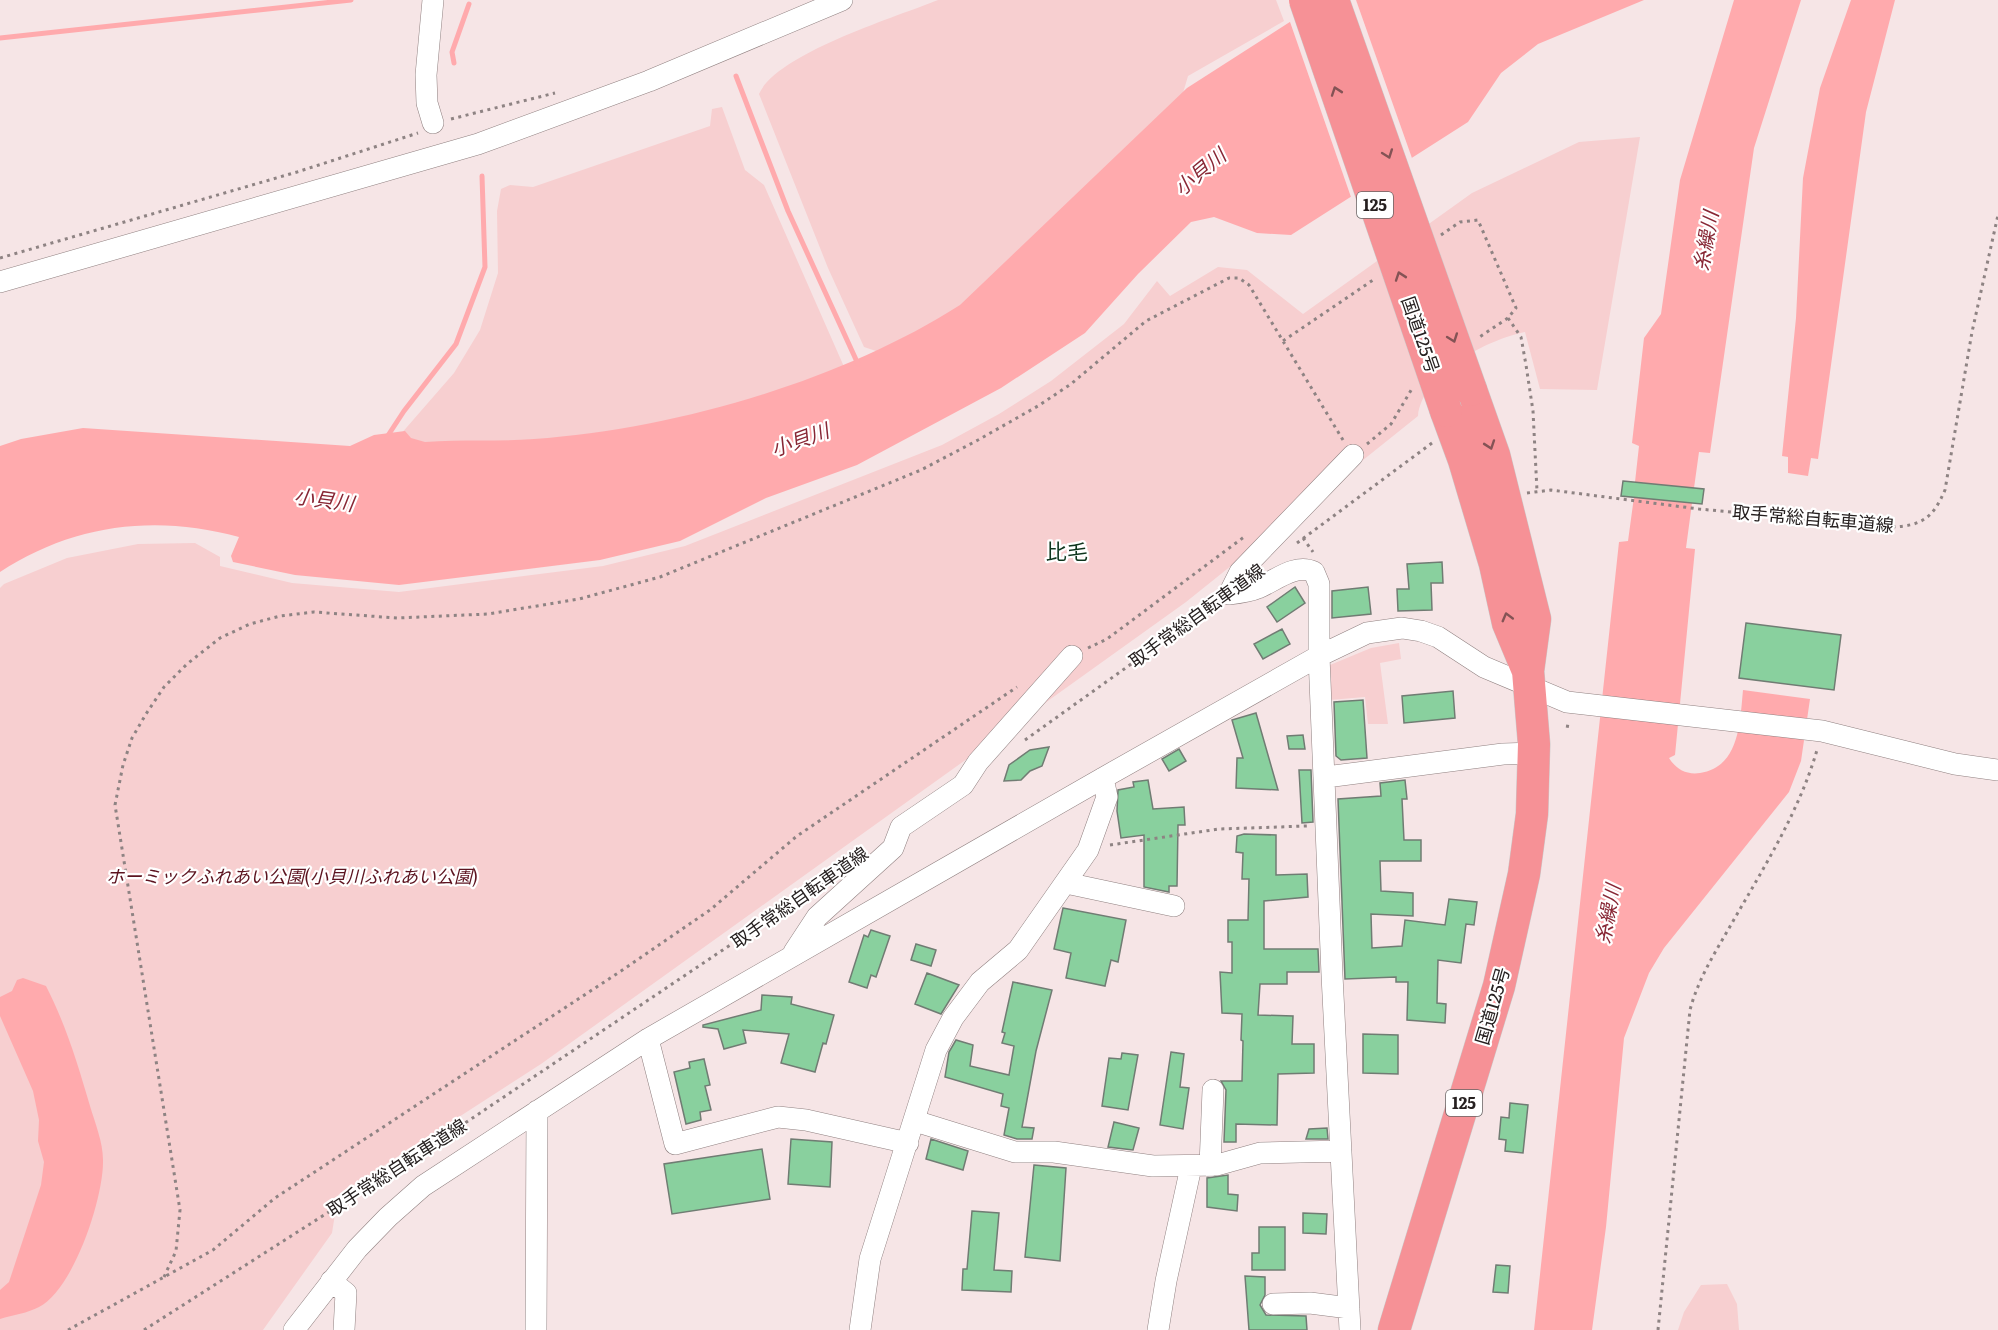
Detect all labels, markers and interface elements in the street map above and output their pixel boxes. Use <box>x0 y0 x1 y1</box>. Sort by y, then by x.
one-way arrow <box>1331 87 1344 97</box>
water label: 小貝川 <box>1166 138 1233 201</box>
one-way arrow <box>1380 148 1393 159</box>
road number: 125 <box>1357 192 1393 218</box>
water label: 糸繰川 <box>1684 207 1724 273</box>
one-way arrow <box>1394 271 1407 282</box>
street label: 国道125号 <box>1396 292 1447 377</box>
one-way arrow <box>1445 332 1458 343</box>
water label: 小貝川 <box>766 413 835 462</box>
one-way arrow <box>1483 439 1496 450</box>
water label: 小貝川 <box>292 479 358 517</box>
street label: 取手常総自転車道線 <box>1731 497 1895 538</box>
district label: 比毛 <box>1046 534 1088 565</box>
street label: 取手常総自転車道線 <box>1123 556 1270 673</box>
one-way arrow <box>1502 612 1514 623</box>
street label: 取手常総自転車道線 <box>725 839 873 954</box>
park label: ホーミックふれあい公園(小貝川ふれあい公園) <box>106 862 478 889</box>
water label: 糸繰川 <box>1586 879 1627 946</box>
street label: 国道125号 <box>1468 964 1516 1048</box>
road number: 125 <box>1446 1090 1482 1116</box>
street label: 取手常総自転車道線 <box>321 1111 471 1222</box>

